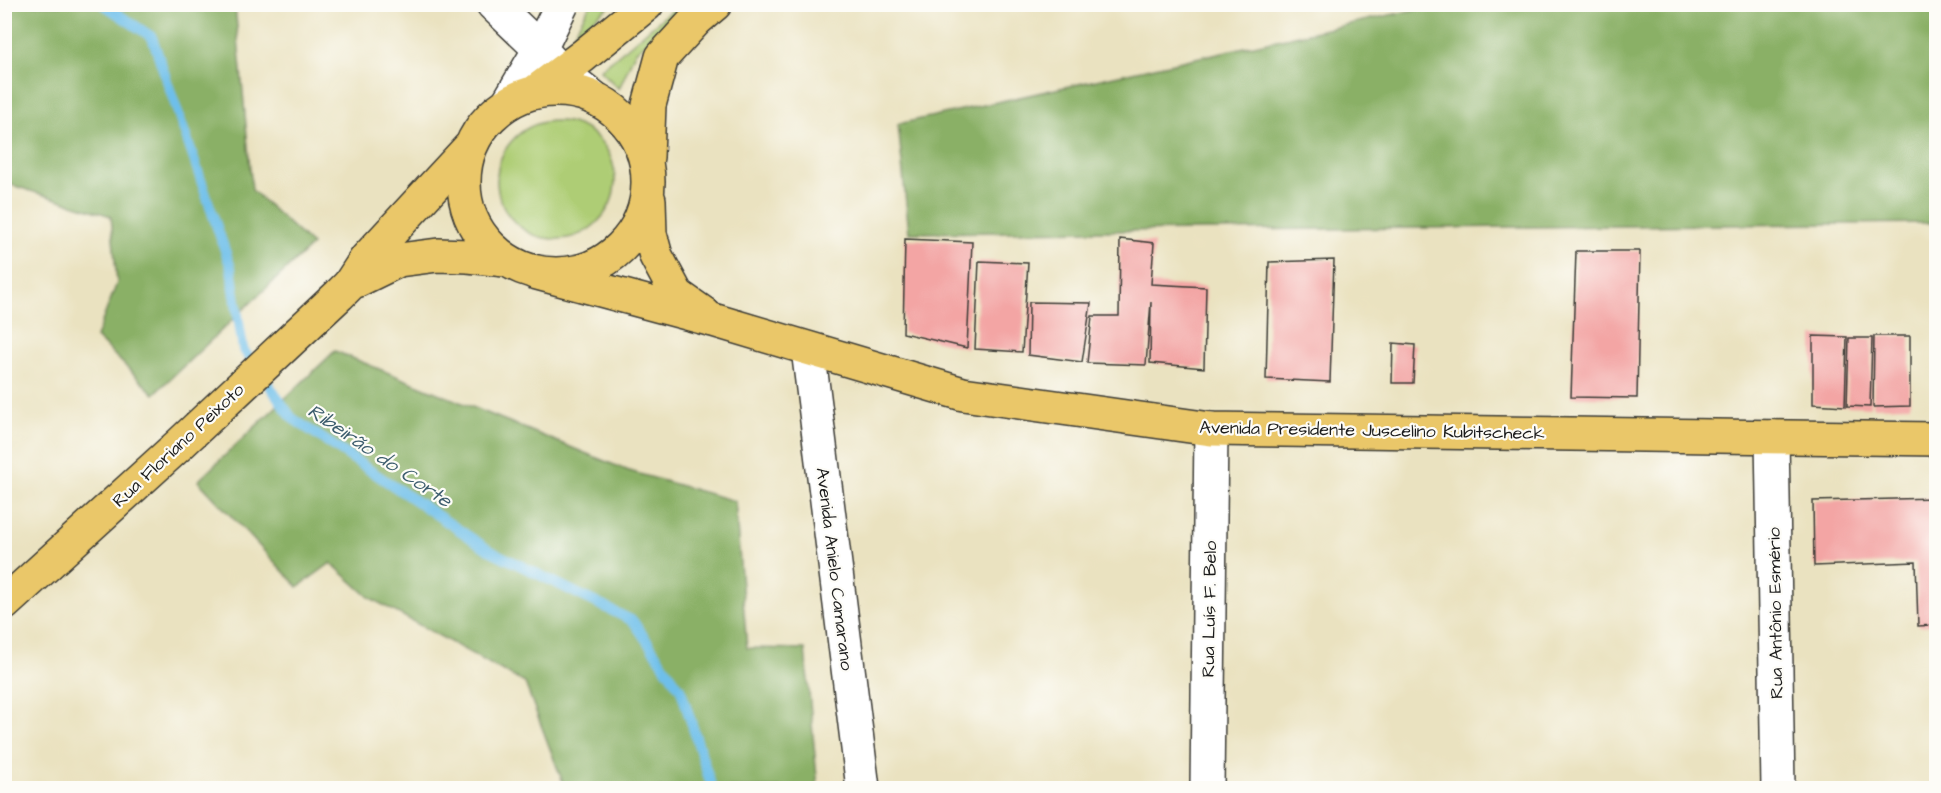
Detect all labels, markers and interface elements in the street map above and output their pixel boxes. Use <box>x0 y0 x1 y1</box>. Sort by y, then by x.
street label: Rua Floriano Peixoto <box>107 378 250 513</box>
water label: Ribeirão do Corte <box>302 397 458 515</box>
street label: Avenida Presidente Juscelino Kubitscheck <box>1199 415 1545 446</box>
street label: Avenida Anielo Camarano <box>810 466 859 672</box>
street label: Rua Antônio Esmério <box>1762 527 1789 699</box>
street label: Rua Luís F. Belo <box>1196 540 1223 678</box>

